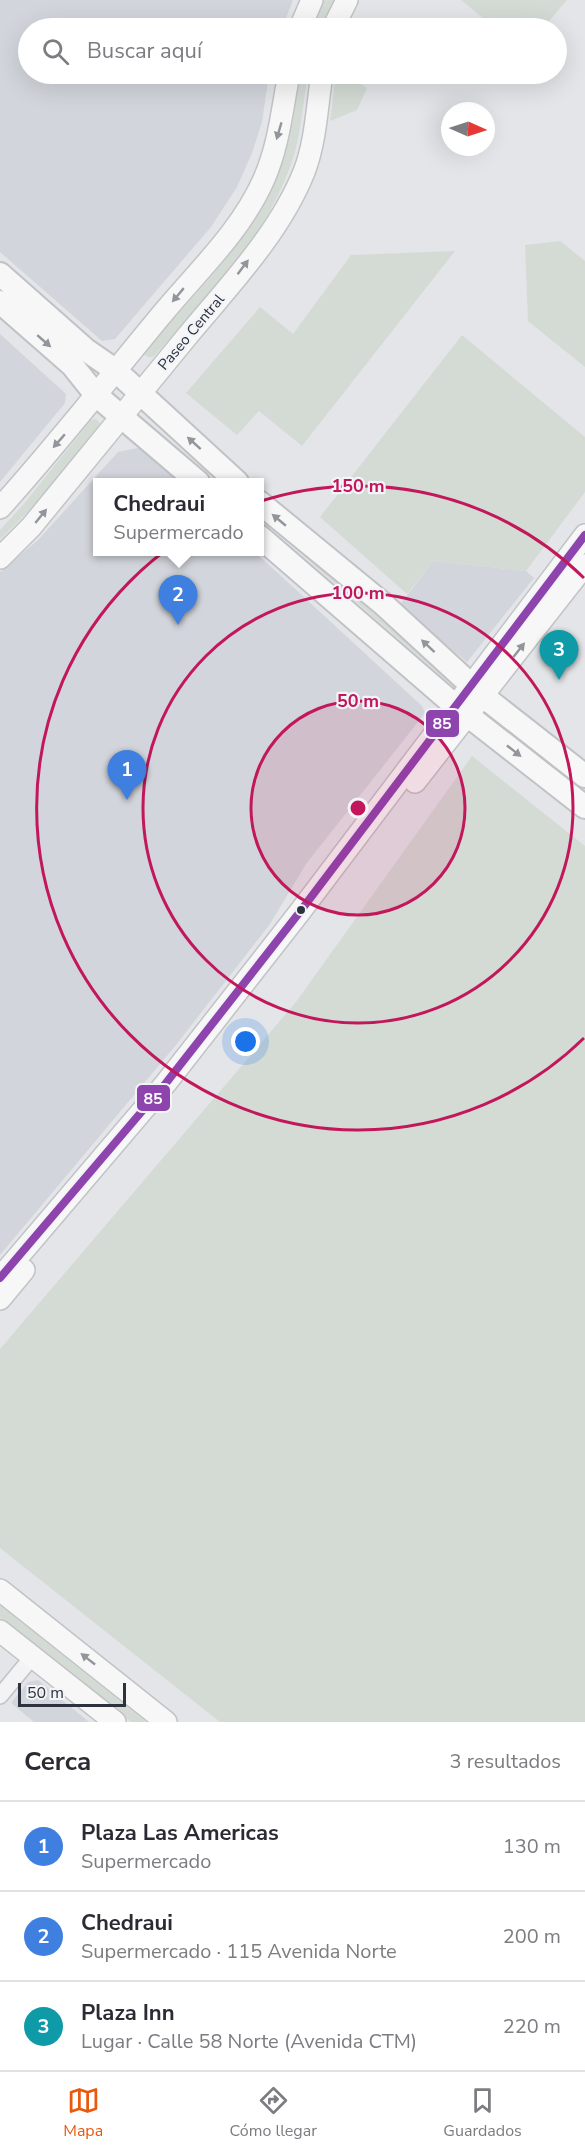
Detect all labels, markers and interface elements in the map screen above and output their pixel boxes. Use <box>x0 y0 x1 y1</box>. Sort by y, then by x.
search box <box>18 18 567 84</box>
icon: search <box>39 35 72 68</box>
text: Buscar aquí <box>87 36 202 66</box>
north arrow <box>441 102 495 156</box>
one-way arrow <box>274 122 283 140</box>
one-way arrow <box>236 260 248 275</box>
one-way arrow <box>172 287 185 303</box>
street label: Paseo Central <box>153 289 229 374</box>
one-way arrow <box>36 334 51 347</box>
one-way arrow <box>53 433 66 448</box>
one-way arrow <box>187 437 202 450</box>
text: 150 m <box>331 474 385 498</box>
popup <box>93 478 264 556</box>
text: Chedraui <box>113 489 205 519</box>
one-way arrow <box>34 508 46 523</box>
one-way arrow <box>272 514 287 527</box>
text: Supermercado <box>113 519 244 546</box>
pin: 2 <box>158 576 198 625</box>
text: 100 m <box>331 581 385 605</box>
pin: 3 <box>540 630 578 680</box>
one-way arrow <box>421 639 435 653</box>
one-way arrow <box>513 643 525 658</box>
text: 50 m <box>337 689 379 713</box>
line badge: 85 <box>425 709 460 738</box>
text: 85 <box>432 713 452 735</box>
one-way arrow <box>506 744 522 757</box>
pin: 1 <box>108 750 146 800</box>
centre of rings <box>348 798 368 818</box>
unlabelled marker <box>295 904 307 916</box>
your location <box>231 1027 260 1056</box>
line badge: 85 <box>136 1084 171 1112</box>
text: 85 <box>143 1088 163 1110</box>
one-way arrow <box>80 1653 96 1666</box>
scale bar <box>18 1680 126 1708</box>
text: 50 m <box>27 1682 64 1704</box>
text: Cerca <box>24 1744 91 1779</box>
text: 3 resultados <box>450 1748 561 1775</box>
text: Plaza Las Americas <box>81 1818 279 1848</box>
text: 1 <box>38 1833 50 1860</box>
text: 130 m <box>503 1833 561 1860</box>
text: Supermercado <box>81 1848 211 1875</box>
text: Chedraui <box>81 1908 173 1938</box>
text: 2 <box>38 1923 50 1950</box>
text: 200 m <box>503 1923 561 1950</box>
text: Supermercado · 115 Avenida Norte <box>81 1938 397 1965</box>
text: Plaza Inn <box>81 1998 175 2028</box>
text: 3 <box>38 2013 50 2040</box>
text: 220 m <box>503 2013 561 2040</box>
text: Lugar · Calle 58 Norte (Avenida CTM) <box>81 2028 417 2055</box>
tab: Mapa <box>63 2084 103 2142</box>
tab: Cómo llegar <box>230 2084 317 2142</box>
tab: Guardados <box>443 2084 522 2142</box>

